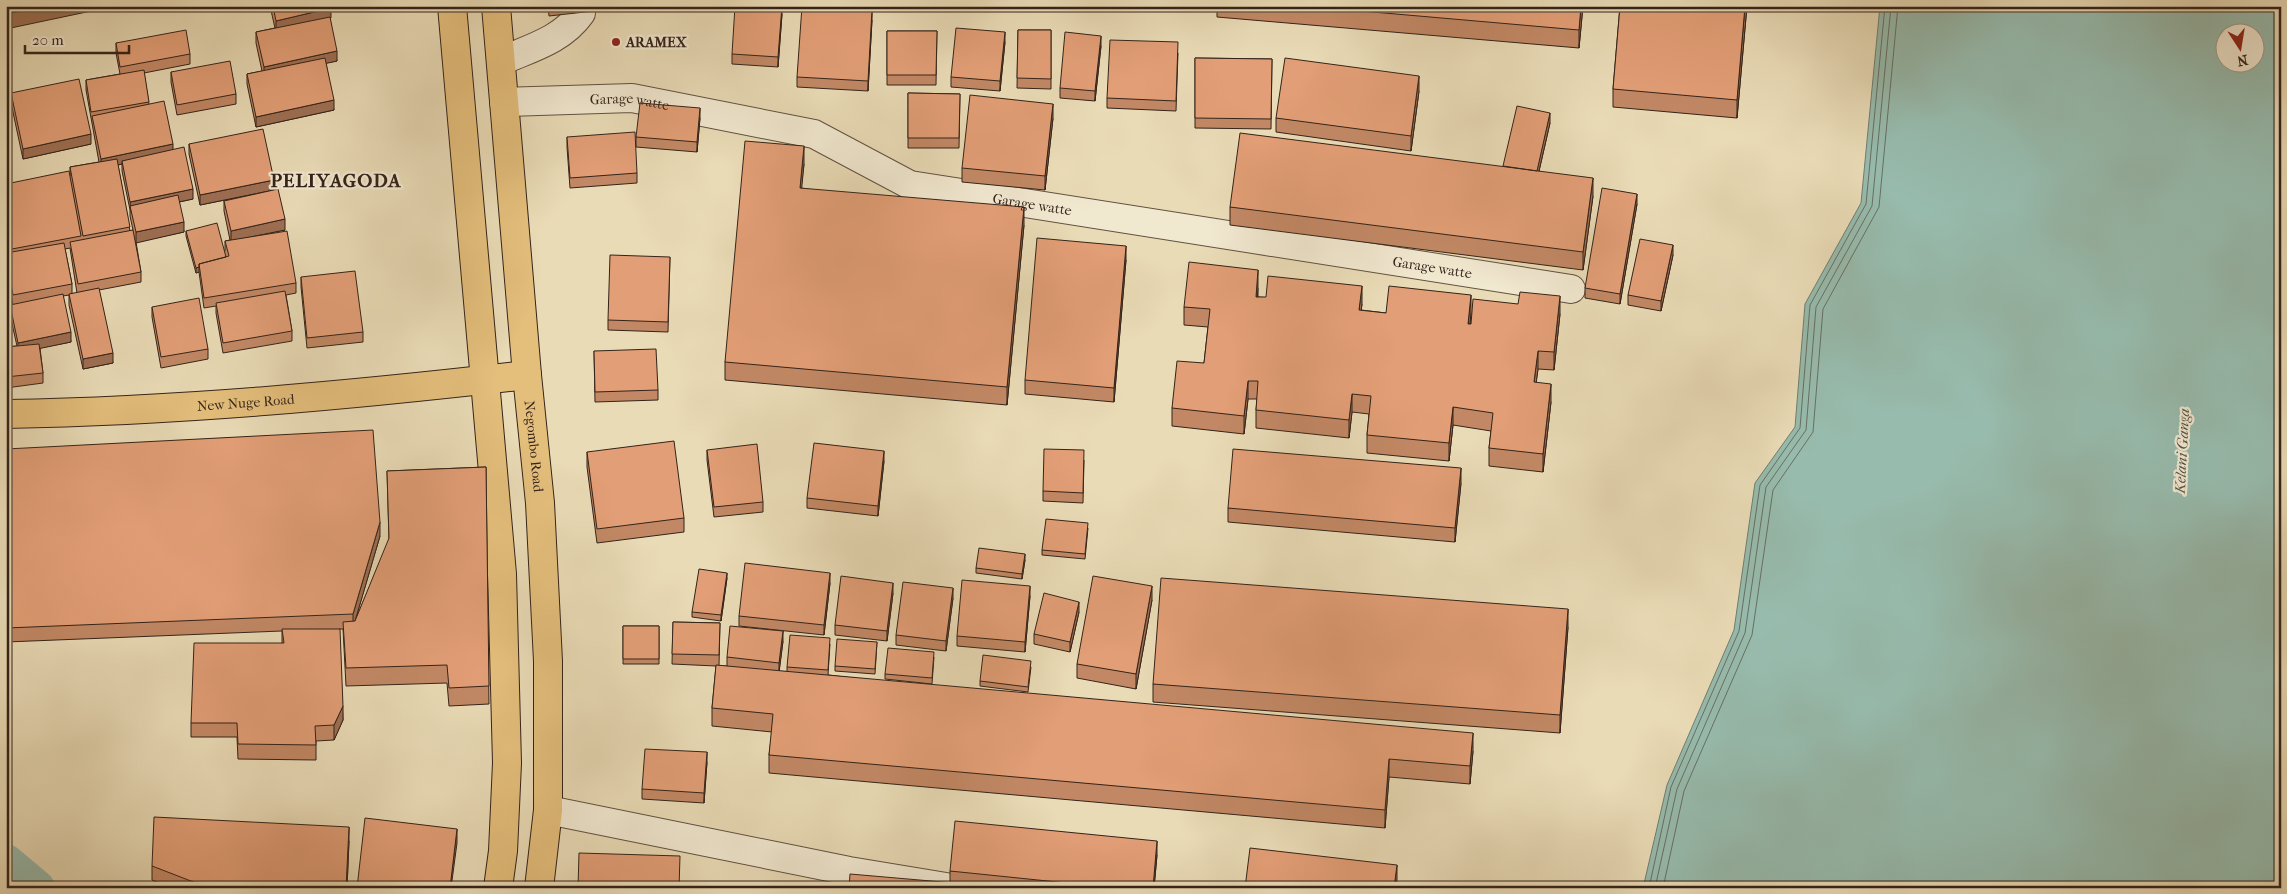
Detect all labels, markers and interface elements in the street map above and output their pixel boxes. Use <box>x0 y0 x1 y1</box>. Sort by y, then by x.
scale bar <box>25 22 129 54</box>
north arrow <box>2214 22 2264 72</box>
text: 20 m <box>32 31 64 49</box>
place label: ARAMEX <box>625 34 688 51</box>
marker: ARAMEX <box>610 36 622 48</box>
text: N <box>2235 51 2250 70</box>
street label: Garage watte <box>590 89 671 114</box>
district label: PELIYAGODA <box>270 170 402 192</box>
street label: Garage watte <box>991 190 1073 219</box>
street label: Garage watte <box>1391 253 1473 282</box>
street label: New Nuge Road <box>196 390 295 414</box>
street label: Negombo Road <box>521 400 547 493</box>
water label: Kelani Ganga <box>2171 408 2193 495</box>

